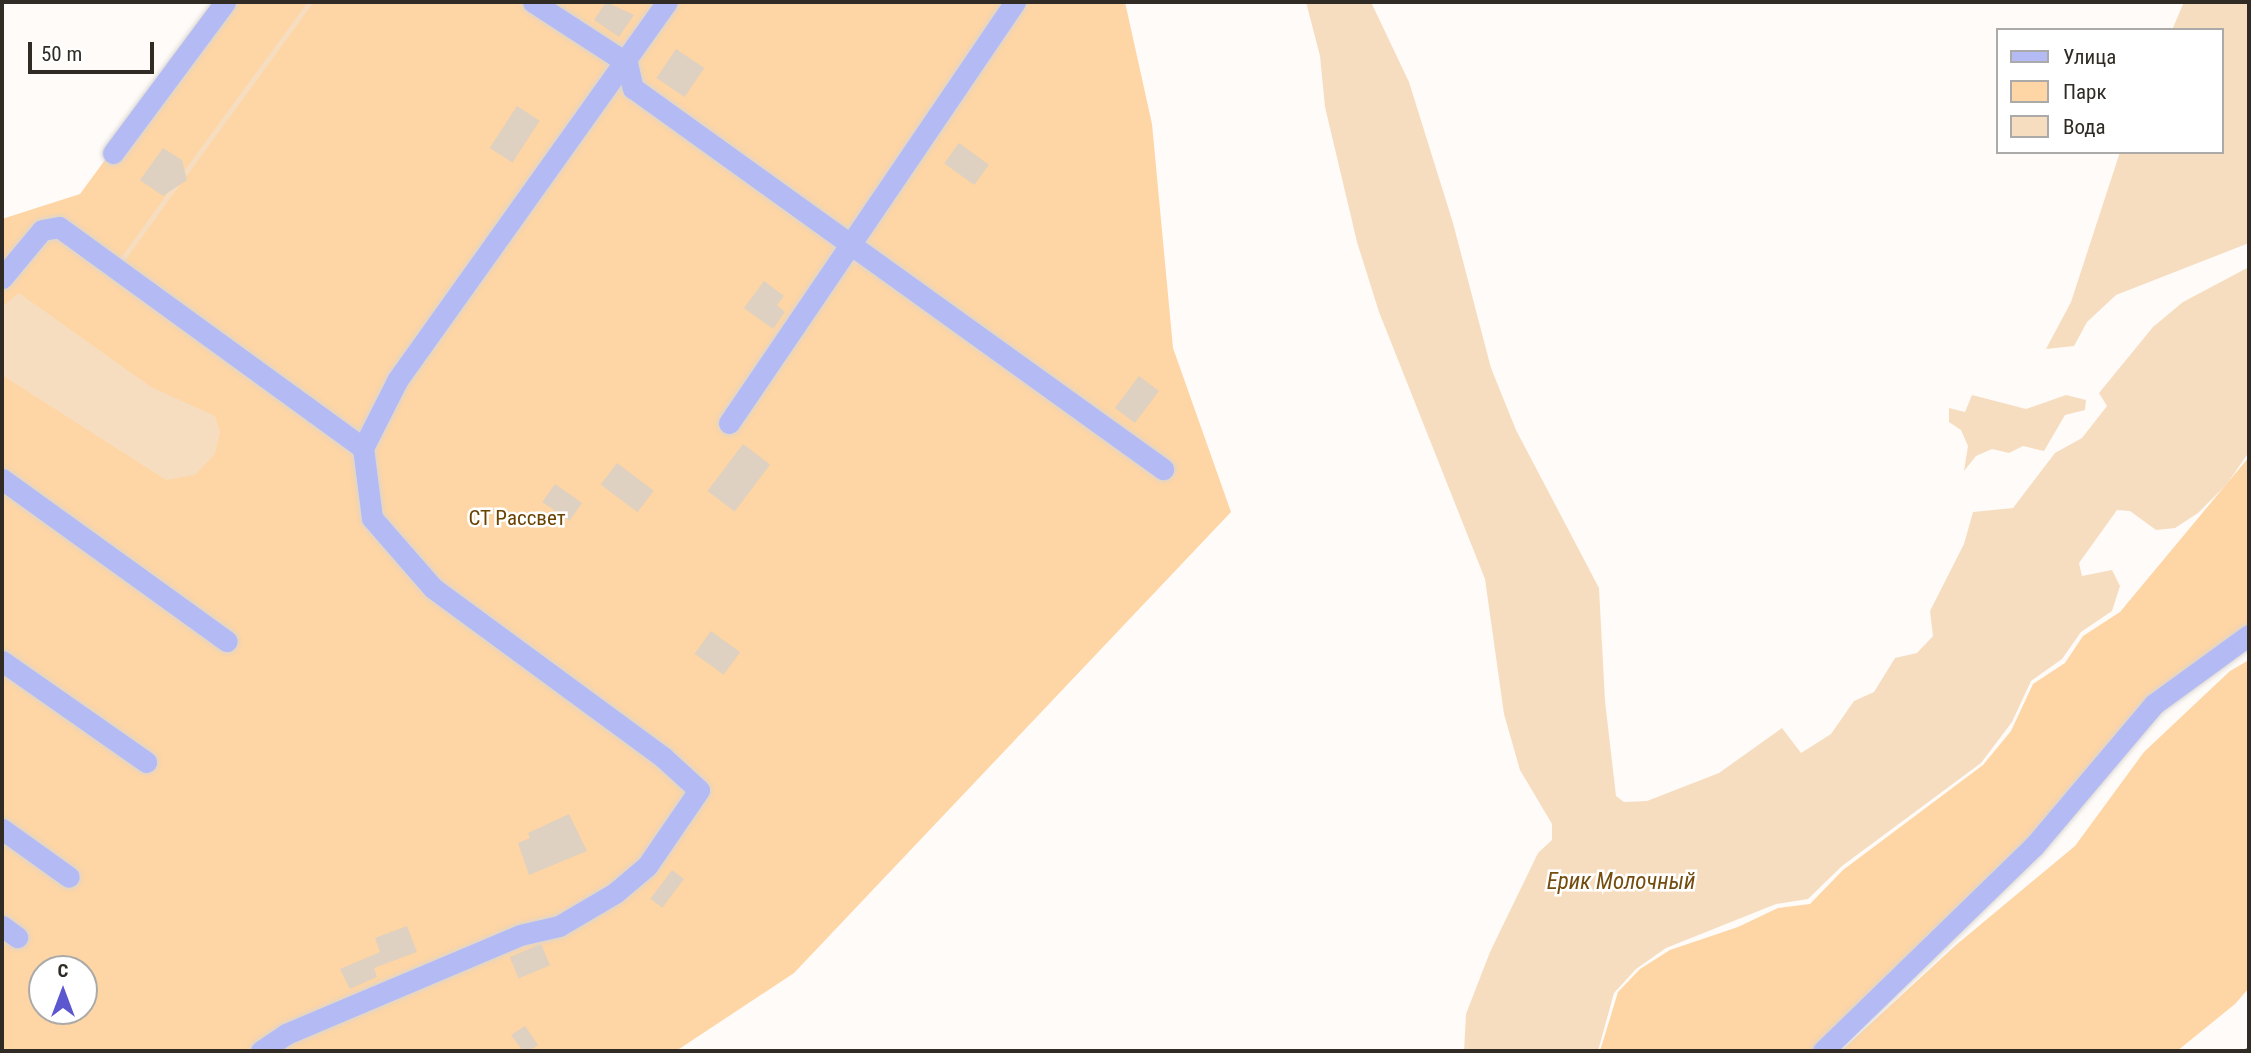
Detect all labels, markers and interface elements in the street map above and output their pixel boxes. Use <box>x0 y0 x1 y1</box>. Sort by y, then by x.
scale bar <box>32 28 158 72</box>
legend <box>1996 28 2223 154</box>
text: 50 m <box>41 42 82 66</box>
text: Улица <box>2063 45 2116 69</box>
text: Парк <box>2063 80 2107 104</box>
text: Вода <box>2063 115 2106 139</box>
park label: СТ Рассвет <box>468 505 566 531</box>
water label: Ерик Молочный <box>1547 868 1695 896</box>
north arrow <box>28 955 98 1025</box>
text: С <box>58 959 68 982</box>

